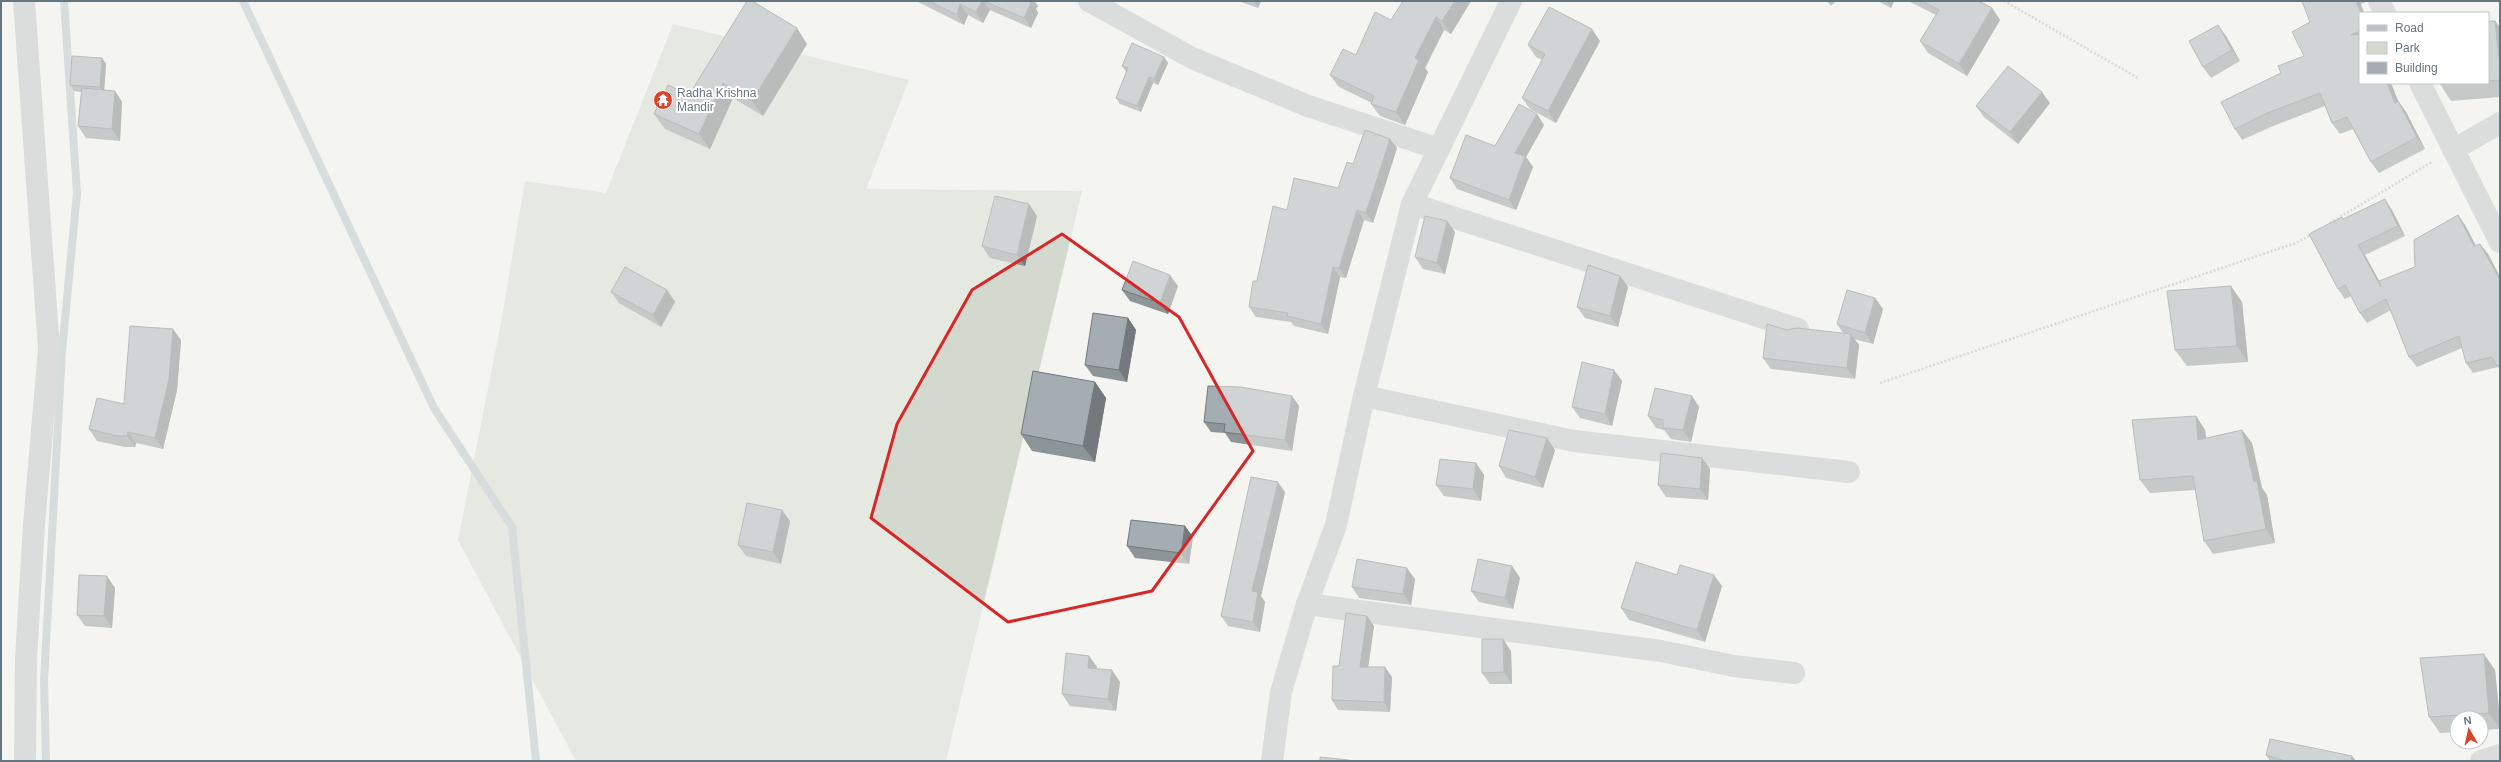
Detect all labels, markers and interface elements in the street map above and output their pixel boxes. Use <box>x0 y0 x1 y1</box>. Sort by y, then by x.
legend <box>2359 12 2489 84</box>
text: Road <box>2395 21 2424 35</box>
text: Park <box>2395 41 2421 55</box>
text: Building <box>2395 61 2438 75</box>
place label: Radha Krishna Mandir <box>677 86 757 114</box>
temple icon: Radha Krishna Mandir <box>652 89 674 111</box>
north arrow <box>2449 710 2489 750</box>
text: N <box>2463 714 2472 727</box>

